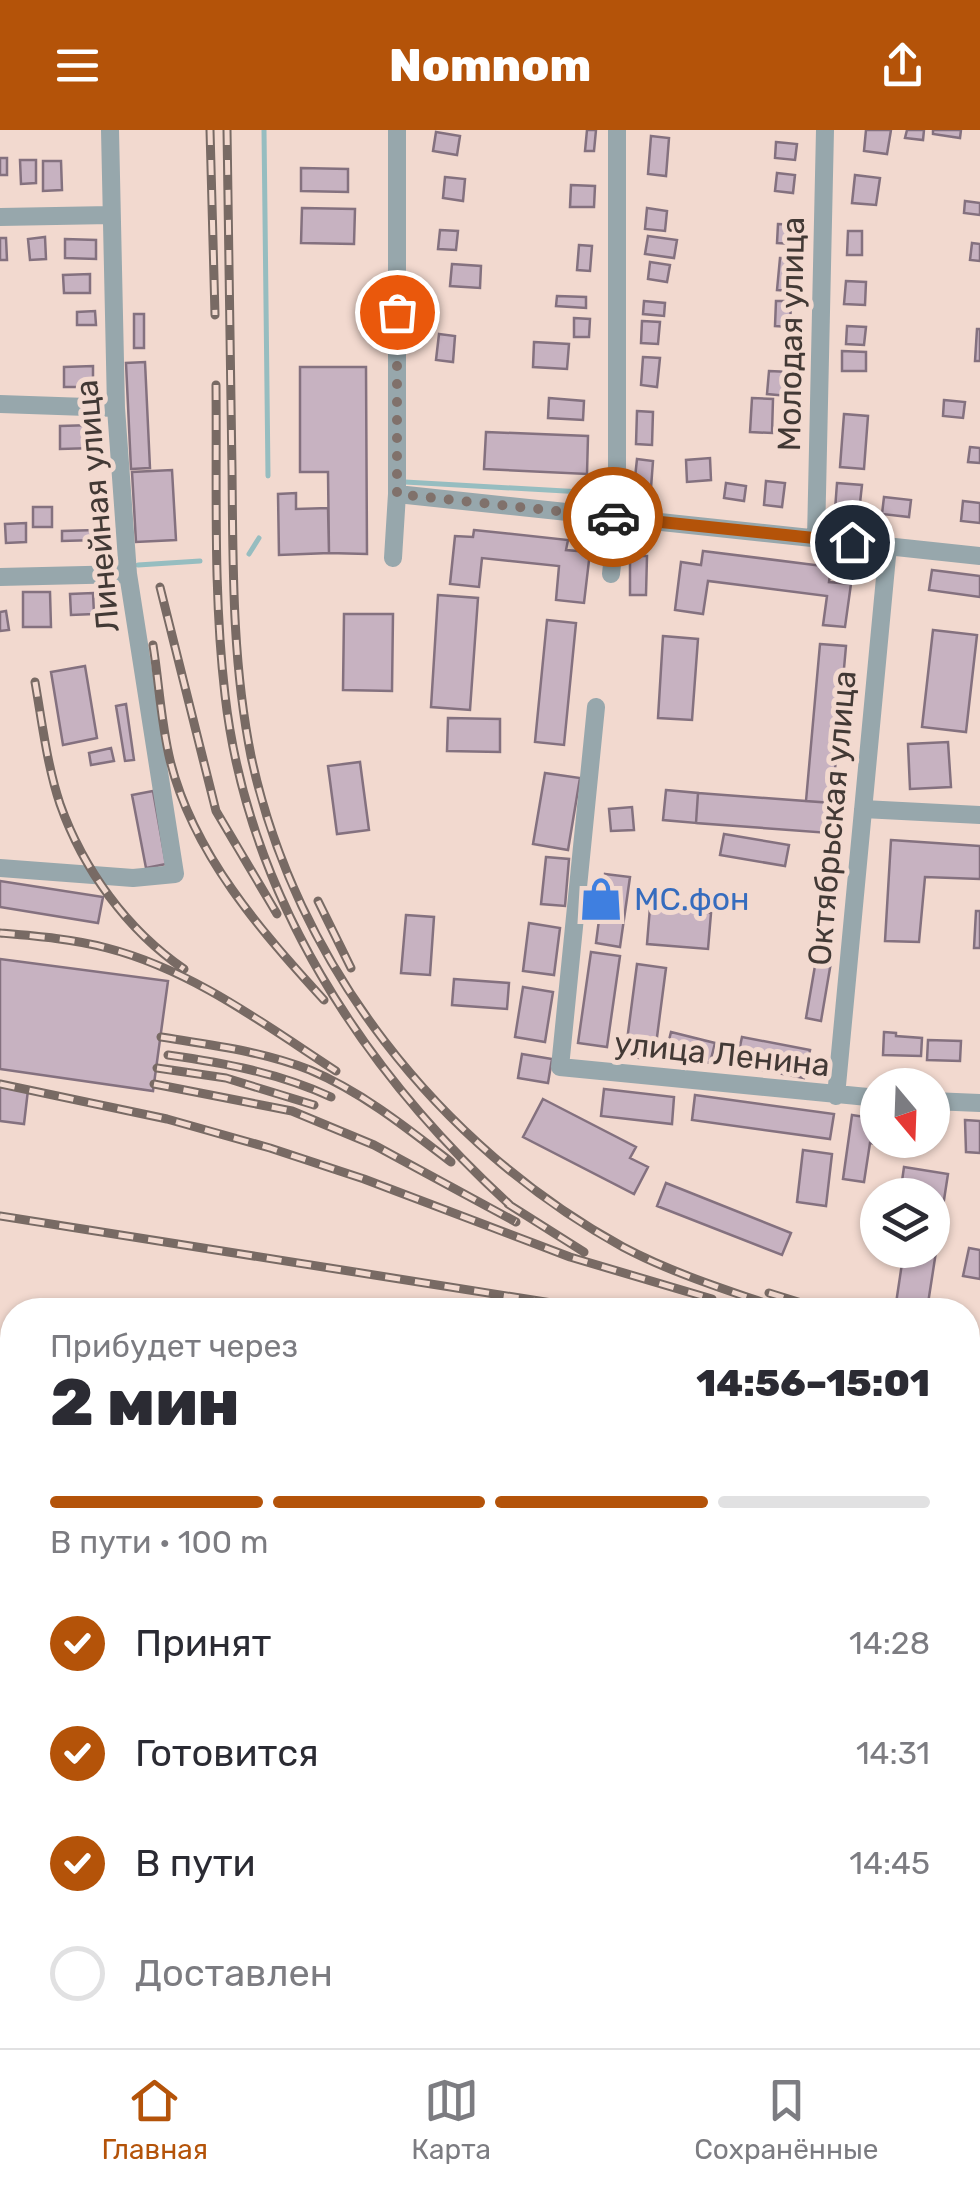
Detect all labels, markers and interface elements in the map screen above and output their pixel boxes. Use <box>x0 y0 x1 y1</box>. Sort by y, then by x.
icon: menu <box>50 38 105 93</box>
icon: share <box>875 38 930 93</box>
text: Nomnom <box>389 39 591 92</box>
street label: Молодая улица <box>770 216 812 452</box>
pin <box>355 270 440 355</box>
icon: bag <box>370 285 425 340</box>
street label: Линейная улица <box>67 378 127 634</box>
courier <box>563 467 663 567</box>
icon: car <box>586 490 641 545</box>
pin <box>810 500 895 585</box>
icon: home <box>825 515 880 570</box>
street label: Октябрьская улица <box>800 669 864 967</box>
shop icon: МС.фон <box>577 875 625 923</box>
place label: МС.фон <box>634 880 750 918</box>
street label: улица Ленина <box>612 1024 832 1084</box>
north arrow <box>860 1068 950 1158</box>
map controls <box>860 1068 950 1268</box>
button: layers <box>860 1178 950 1268</box>
text: Прибудет через <box>50 1327 298 1365</box>
text: 14:56–15:01 <box>696 1360 930 1406</box>
text: 2 мин <box>50 1364 240 1441</box>
text: В пути · 100 m <box>50 1523 268 1561</box>
icon: check <box>50 1616 105 1671</box>
text: Принят <box>135 1620 271 1666</box>
text: 14:28 <box>849 1624 930 1662</box>
icon: check <box>50 1726 105 1781</box>
text: Готовится <box>135 1730 319 1776</box>
text: 14:31 <box>856 1734 930 1772</box>
icon: check <box>50 1836 105 1891</box>
text: В пути <box>135 1840 256 1886</box>
text: 14:45 <box>849 1844 930 1882</box>
text: Доставлен <box>135 1950 333 1996</box>
tab: Главная <box>102 2073 208 2166</box>
tab: Карта <box>411 2073 491 2166</box>
tab: Сохранённые <box>694 2073 878 2166</box>

